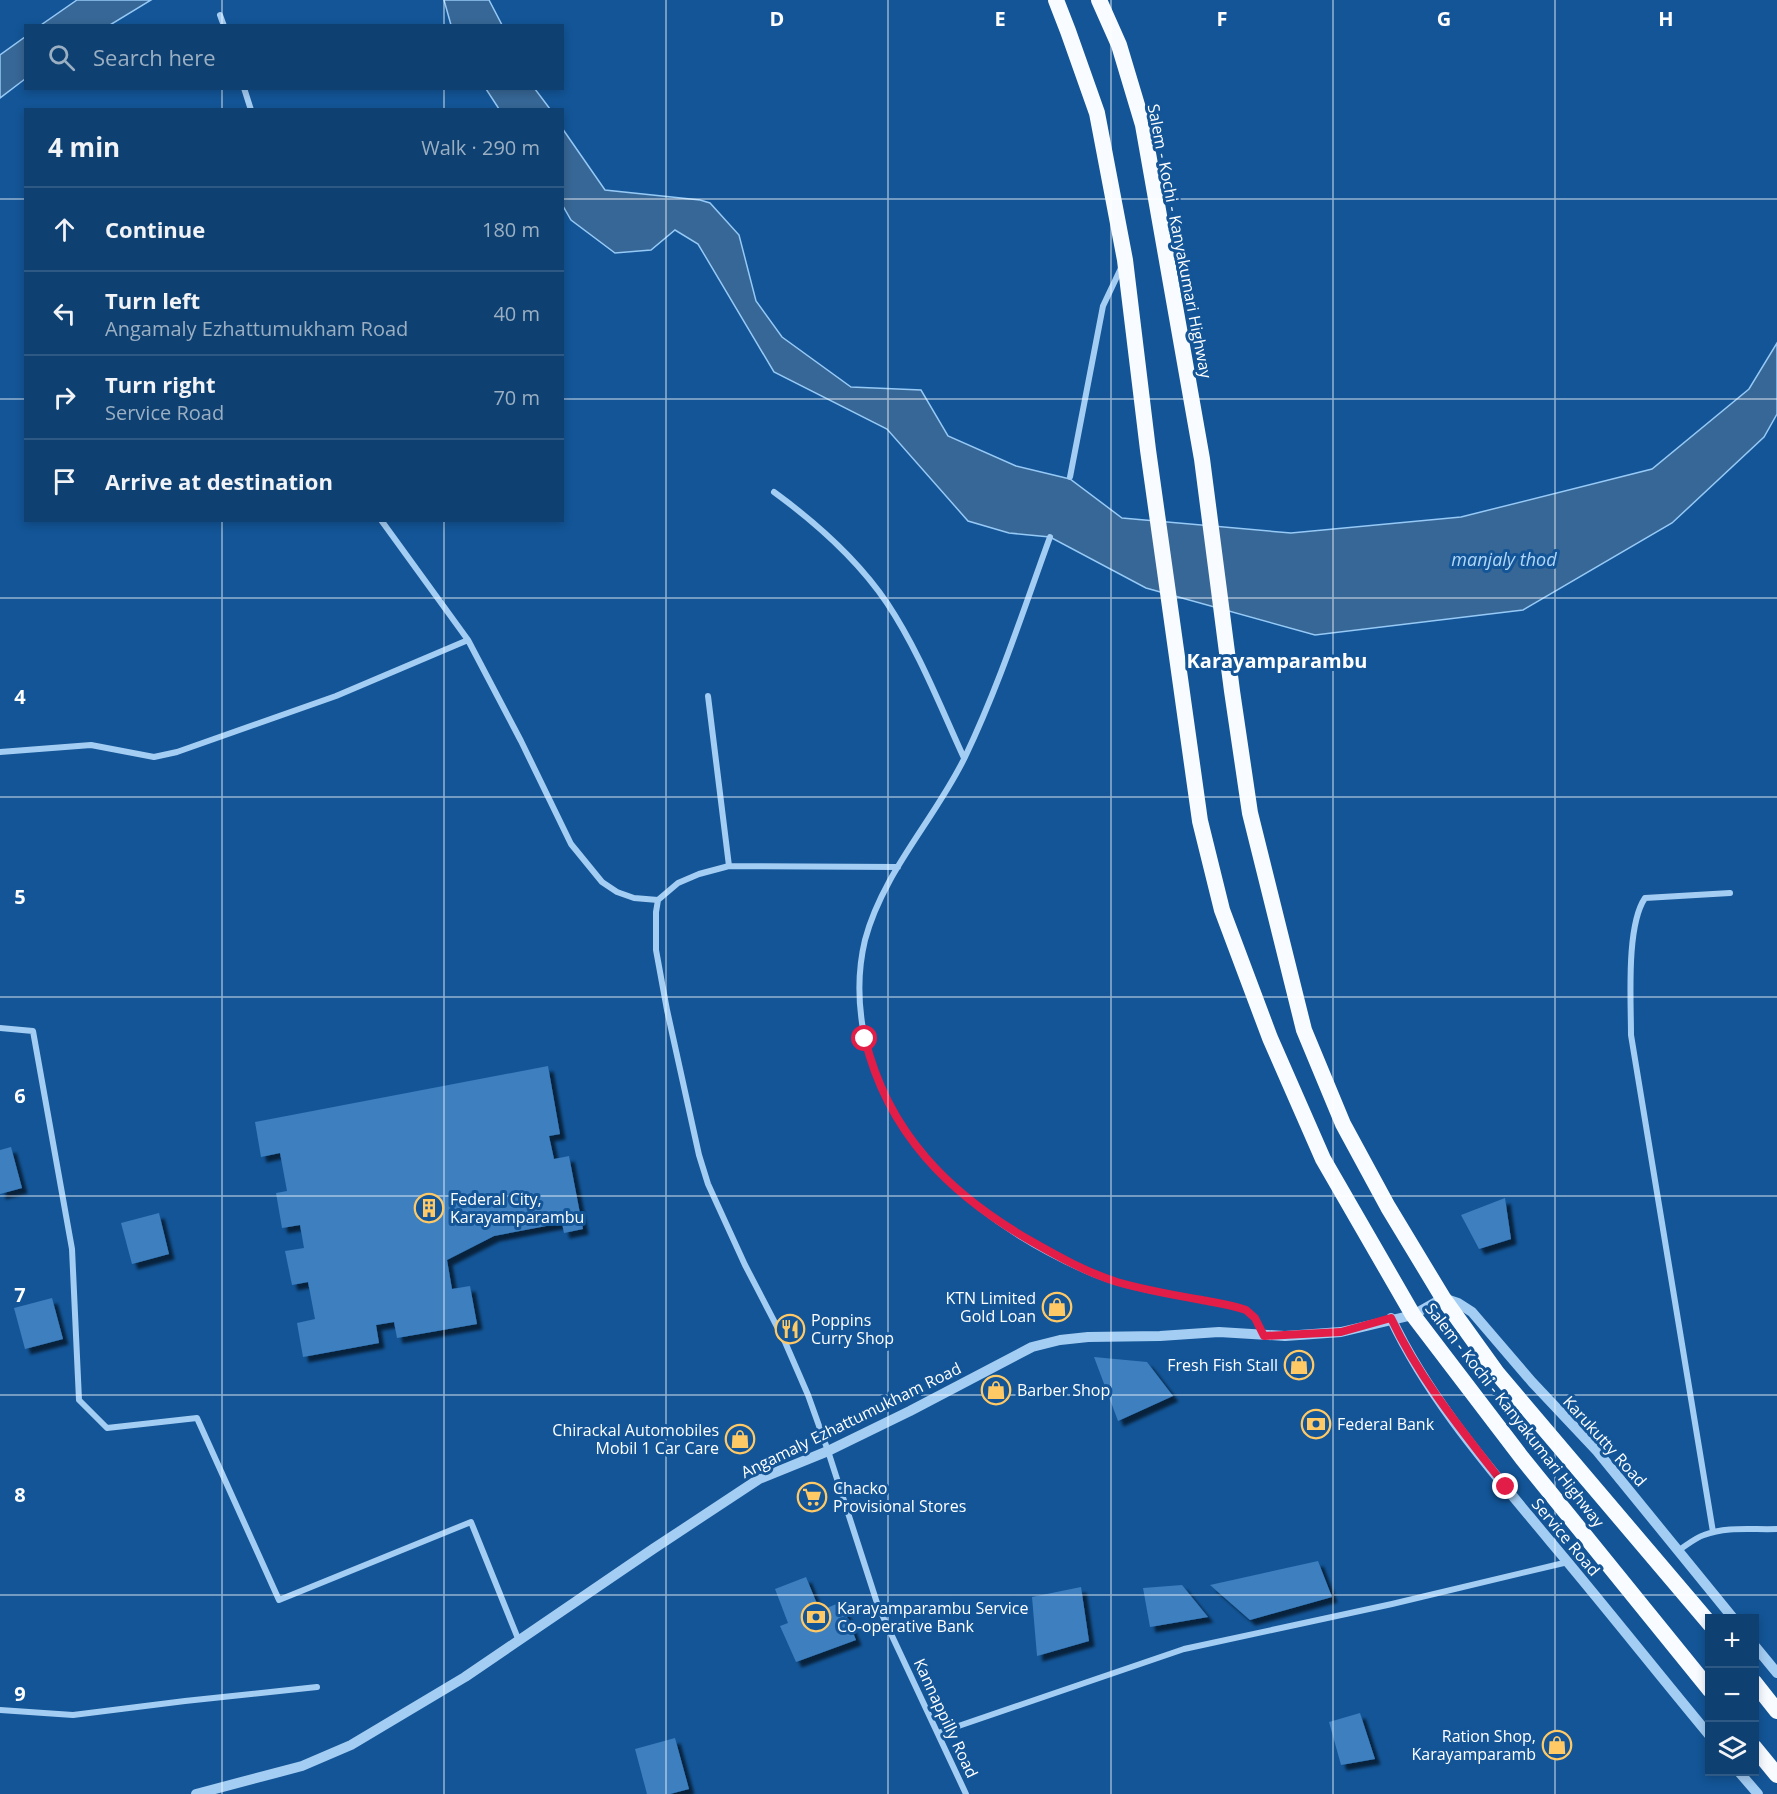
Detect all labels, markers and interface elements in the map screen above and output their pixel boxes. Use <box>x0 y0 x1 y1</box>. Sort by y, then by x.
text: D <box>770 5 784 32</box>
text: E <box>994 5 1006 32</box>
text: F <box>1217 5 1227 32</box>
text: G <box>1437 5 1451 32</box>
text: H <box>1658 5 1674 32</box>
search box <box>24 24 564 90</box>
icon: search <box>45 41 78 74</box>
text: Search here <box>93 42 216 72</box>
street label: Salem - Kochi - Kanyakumari Highway <box>1143 102 1218 381</box>
text: 4 min <box>48 129 120 165</box>
text: Walk · 290 m <box>421 134 540 161</box>
icon: ahead <box>48 213 81 246</box>
text: Continue <box>105 214 205 244</box>
text: 180 m <box>482 216 540 243</box>
text: Turn left <box>105 285 200 315</box>
icon: left <box>48 297 81 330</box>
text: 40 m <box>493 300 540 327</box>
text: Angamaly Ezhattumukham Road <box>105 315 408 342</box>
text: Turn right <box>105 369 216 399</box>
icon: right <box>48 381 81 414</box>
text: 70 m <box>493 384 540 411</box>
text: Service Road <box>105 399 224 426</box>
icon: arrive <box>48 465 81 498</box>
text: Arrive at destination <box>105 466 333 496</box>
water label: manjaly thod <box>1451 547 1557 571</box>
district label: Karayamparambu <box>1187 647 1367 674</box>
text: 4 <box>14 683 26 710</box>
text: 5 <box>14 883 26 910</box>
route start <box>851 1025 877 1051</box>
text: 6 <box>14 1082 26 1109</box>
place label: Federal City, Karayamparambu <box>450 1188 584 1228</box>
building icon: Federal City, Karayamparambu <box>413 1192 445 1224</box>
text: 7 <box>14 1281 26 1308</box>
place label: KTN Limited Gold Loan <box>945 1287 1036 1327</box>
shop icon: KTN Limited Gold Loan <box>1041 1291 1073 1323</box>
street label: Salem - Kochi - Kanyakumari Highway <box>1420 1298 1610 1533</box>
place label: Poppins Curry Shop <box>811 1309 894 1349</box>
restaurant icon: Poppins Curry Shop <box>774 1313 806 1345</box>
shop icon: Fresh Fish Stall <box>1283 1349 1315 1381</box>
place label: Fresh Fish Stall <box>1167 1354 1278 1376</box>
street label: Angamaly Ezhattumukham Road <box>737 1357 965 1483</box>
shop icon: Barber Shop <box>980 1374 1012 1406</box>
place label: Barber Shop <box>1017 1379 1110 1401</box>
street label: Karukutty Road <box>1558 1391 1652 1491</box>
bank icon: Federal Bank <box>1300 1408 1332 1440</box>
place label: Federal Bank <box>1337 1413 1435 1435</box>
place label: Chirackal Automobiles Mobil 1 Car Care <box>552 1419 719 1459</box>
shop icon: Chirackal Automobiles Mobil 1 Car Care <box>724 1423 756 1455</box>
route end <box>1492 1473 1518 1499</box>
place label: Chacko Provisional Stores <box>833 1477 966 1517</box>
text: 8 <box>14 1481 26 1508</box>
supermarket icon: Chacko Provisional Stores <box>796 1481 828 1513</box>
street label: Service Road <box>1527 1493 1605 1581</box>
place label: Karayamparambu Service Co-operative Bank <box>837 1597 1029 1637</box>
bank icon: Karayamparambu Service Co-operative Bank <box>800 1601 832 1633</box>
map controls <box>1705 1614 1759 1776</box>
button: + <box>1705 1614 1759 1668</box>
street label: Kannappilly Road <box>909 1655 983 1781</box>
button: − <box>1705 1668 1759 1722</box>
text: 9 <box>14 1680 26 1707</box>
button: layers <box>1705 1722 1759 1776</box>
place label: Ration Shop, Karayamparamb <box>1411 1725 1536 1765</box>
shop icon: Ration Shop, Karayamparamb <box>1541 1729 1573 1761</box>

